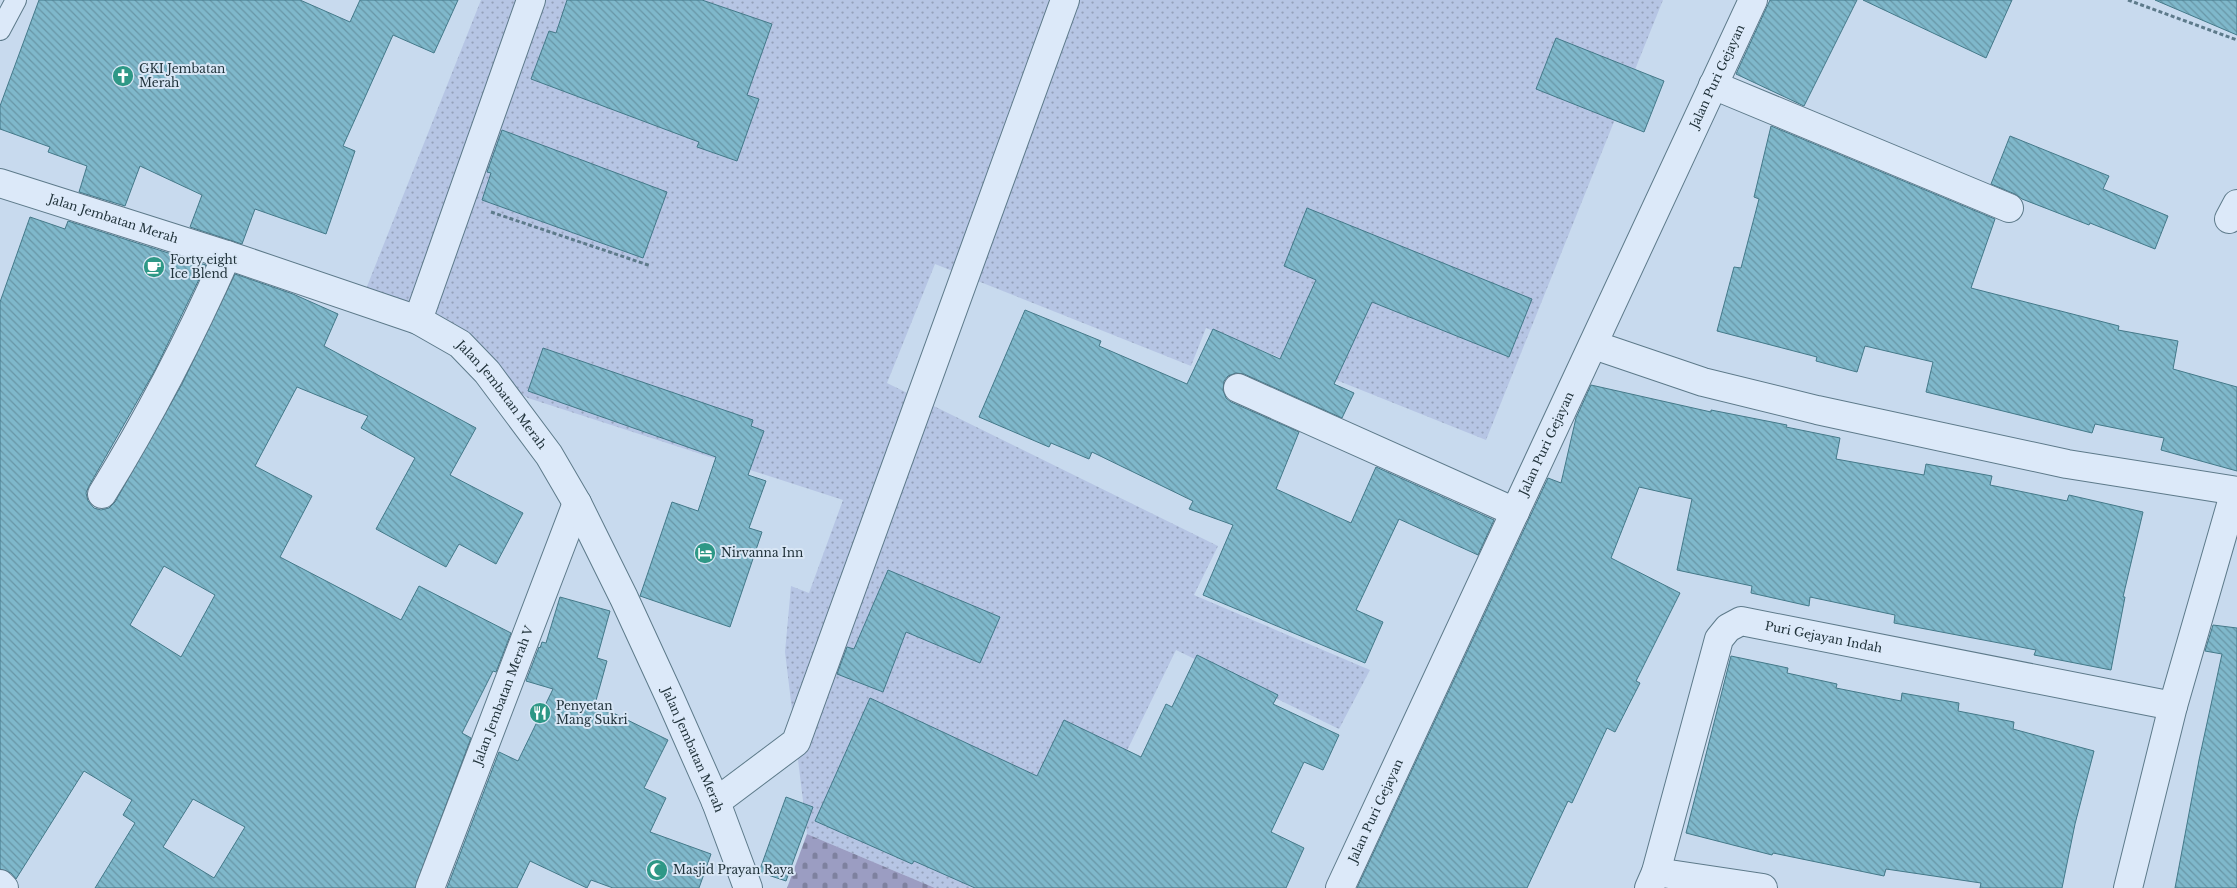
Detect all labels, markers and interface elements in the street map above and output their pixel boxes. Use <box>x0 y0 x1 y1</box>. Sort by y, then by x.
street label: Jalan Puri Gejayan <box>1686 22 1748 132</box>
place label: GKI Jembatan Merah <box>139 61 225 90</box>
church icon: GKI Jembatan Merah <box>111 64 135 88</box>
street label: Jalan Jembatan Merah <box>45 190 180 246</box>
place label: Forty eight Ice Blend <box>170 252 238 281</box>
cafe icon: Forty eight Ice Blend <box>142 255 166 279</box>
street label: Jalan Jembatan Merah <box>452 336 550 452</box>
street label: Jalan Puri Gejayan <box>1515 389 1577 500</box>
hotel icon: Nirvanna Inn <box>693 541 717 565</box>
place label: Nirvanna Inn <box>721 545 803 560</box>
street label: Puri Gejayan Indah <box>1764 618 1884 656</box>
street label: Jalan Jembatan Merah V <box>469 623 537 769</box>
street label: Jalan Jembatan Merah <box>658 683 727 814</box>
place label: Penyetan Mang Sukri <box>556 698 628 727</box>
restaurant icon: Penyetan Mang Sukri <box>528 701 552 725</box>
street label: Jalan Puri Gejayan <box>1344 756 1406 867</box>
mosque icon: Masjid Prayan Raya <box>645 858 669 882</box>
place label: Masjid Prayan Raya <box>673 862 794 877</box>

